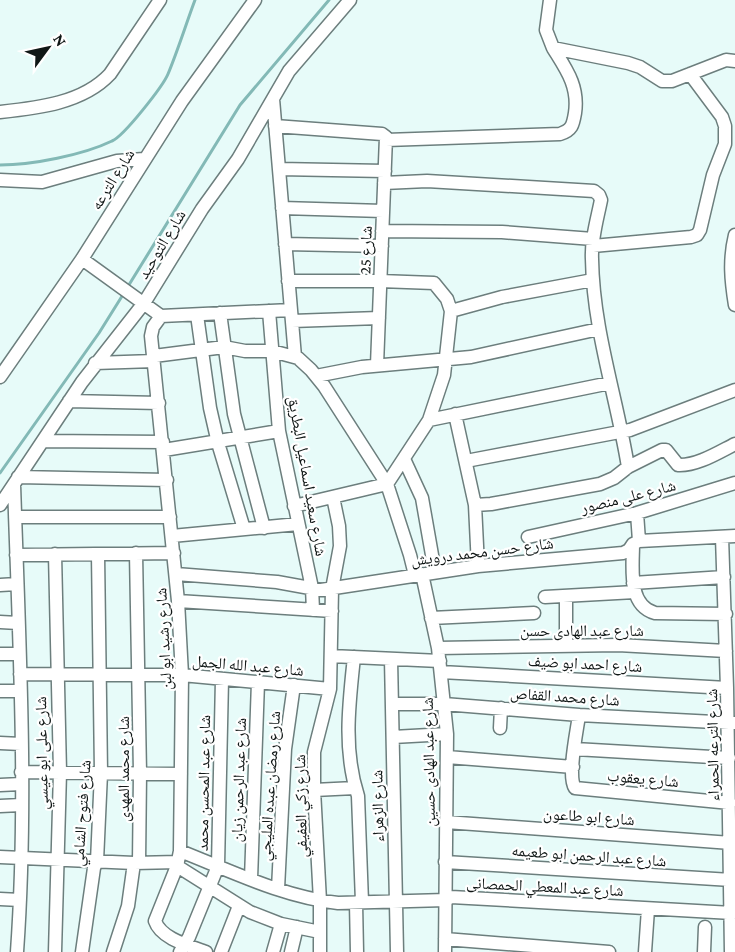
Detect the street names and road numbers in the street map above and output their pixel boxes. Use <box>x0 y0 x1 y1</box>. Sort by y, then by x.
street label: شارع الترعه <box>87 146 139 214</box>
street label: شارع التوحيد <box>134 207 190 283</box>
street label: شارع 25 <box>356 225 377 275</box>
street label: شارع سعيد اسماعيل البطريق <box>283 395 330 558</box>
street label: شارع على منصور <box>578 476 678 519</box>
street label: شارع حسن محمد درويش <box>410 534 555 571</box>
street label: شارع رشيد ابو لبن <box>152 587 177 691</box>
street label: شارع عبد الهادى حسن <box>520 622 644 641</box>
street label: شارع عبد الله الجمل <box>191 652 304 681</box>
street label: شارع احمد ابو ضيف <box>527 652 643 677</box>
street label: شارع محمد القفاص <box>509 684 620 711</box>
street label: شارع الترعه الحمراء <box>703 688 724 802</box>
street label: شارع على ابو عيسي <box>32 696 55 810</box>
street label: شارع عبد الهادى حسين <box>419 697 440 827</box>
street label: شارع رمضان عبده المليجي <box>256 710 287 862</box>
street label: شارع عبد المحسن محمد <box>194 715 215 851</box>
street label: شارع محمد المهدى <box>115 716 134 822</box>
street label: شارع عبد الرحمن زيان <box>228 717 251 843</box>
street label: شارع زكي العفيفي <box>291 754 314 858</box>
street label: شارع فتوح الشامي <box>69 759 98 867</box>
street label: شارع يعقوب <box>606 767 679 792</box>
street label: شارع الزهراء <box>368 770 389 842</box>
street label: شارع ابو طاعون <box>543 805 635 830</box>
street label: شارع عبد الرحمن ابو طعيمه <box>511 842 667 871</box>
street label: شارع عبد المعطي الحمصانى <box>466 874 624 903</box>

